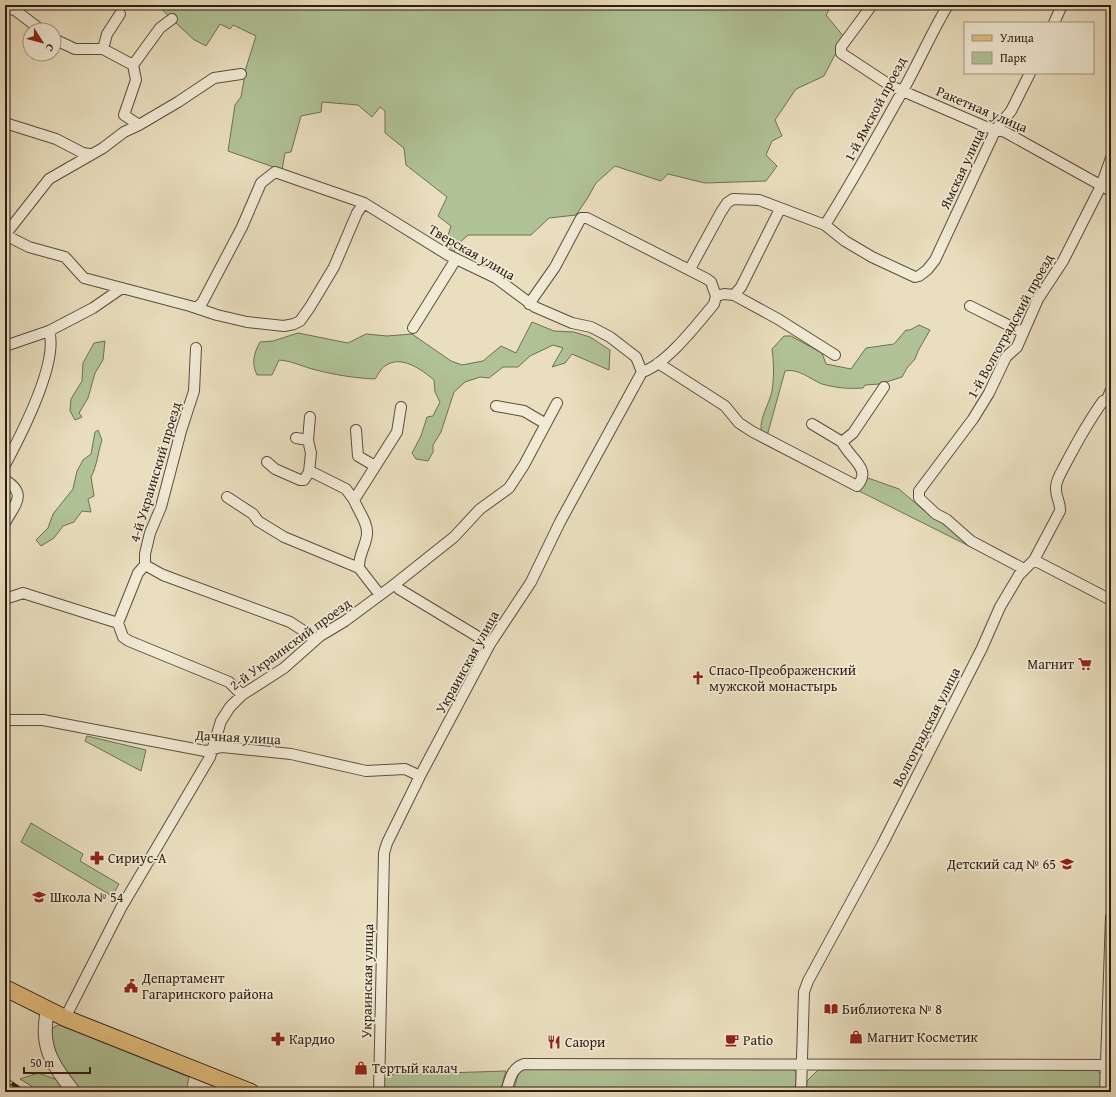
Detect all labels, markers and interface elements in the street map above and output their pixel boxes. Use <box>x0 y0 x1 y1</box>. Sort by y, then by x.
north arrow <box>22 22 62 62</box>
legend <box>964 22 1094 74</box>
text: Улица <box>1000 29 1034 46</box>
text: С <box>42 41 58 55</box>
text: Парк <box>1000 49 1027 66</box>
street label: 1-й Ямской проезд <box>839 53 911 165</box>
street label: Ракетная улица <box>933 81 1031 137</box>
street label: Ямская улица <box>934 125 989 213</box>
street label: Тверская улица <box>425 219 519 285</box>
street label: 1-й Волгоградский проезд <box>962 250 1058 402</box>
street label: 4-й Украинский проезд <box>124 399 186 545</box>
street label: 2-й Украинский проезд <box>225 593 355 695</box>
street label: Украинская улица <box>430 607 504 717</box>
place label: Магнит <box>1027 654 1074 674</box>
supermarket icon: Магнит <box>1077 656 1093 672</box>
place label: Спасо-Преображенский мужской монастырь <box>709 660 856 696</box>
street label: Волгоградская улица <box>887 663 965 790</box>
church icon: Спасо-Преображенский мужской монастырь <box>690 670 706 686</box>
street label: Дачная улица <box>194 725 282 749</box>
place label: Сириус-А <box>108 848 167 868</box>
pharmacy icon: Сириус-А <box>89 850 105 866</box>
place label: Детский сад № 65 <box>946 854 1056 874</box>
school or university icon: Детский сад № 65 <box>1059 856 1075 872</box>
place label: Школа № 54 <box>50 887 124 907</box>
school or university icon: Школа № 54 <box>31 889 47 905</box>
street label: Украинская улица <box>356 923 378 1039</box>
place label: Департамент Гагаринского района <box>141 968 274 1004</box>
public building icon: Департамент Гагаринского района <box>123 978 139 994</box>
place label: Библиотека № 8 <box>842 999 942 1019</box>
library icon: Библиотека № 8 <box>823 1001 839 1017</box>
place label: Магнит Косметик <box>867 1027 978 1047</box>
place label: Кардио <box>289 1029 335 1049</box>
shop icon: Магнит Косметик <box>848 1029 864 1045</box>
place label: Patio <box>743 1030 773 1050</box>
pharmacy icon: Кардио <box>270 1031 286 1047</box>
place label: Саюри <box>565 1032 605 1052</box>
cafe icon: Patio <box>724 1032 740 1048</box>
restaurant icon: Саюри <box>546 1034 562 1050</box>
scale bar <box>24 1049 90 1075</box>
text: 50 m <box>30 1054 54 1071</box>
place label: Тертый калач <box>372 1058 458 1078</box>
shop icon: Тертый калач <box>353 1060 369 1076</box>

